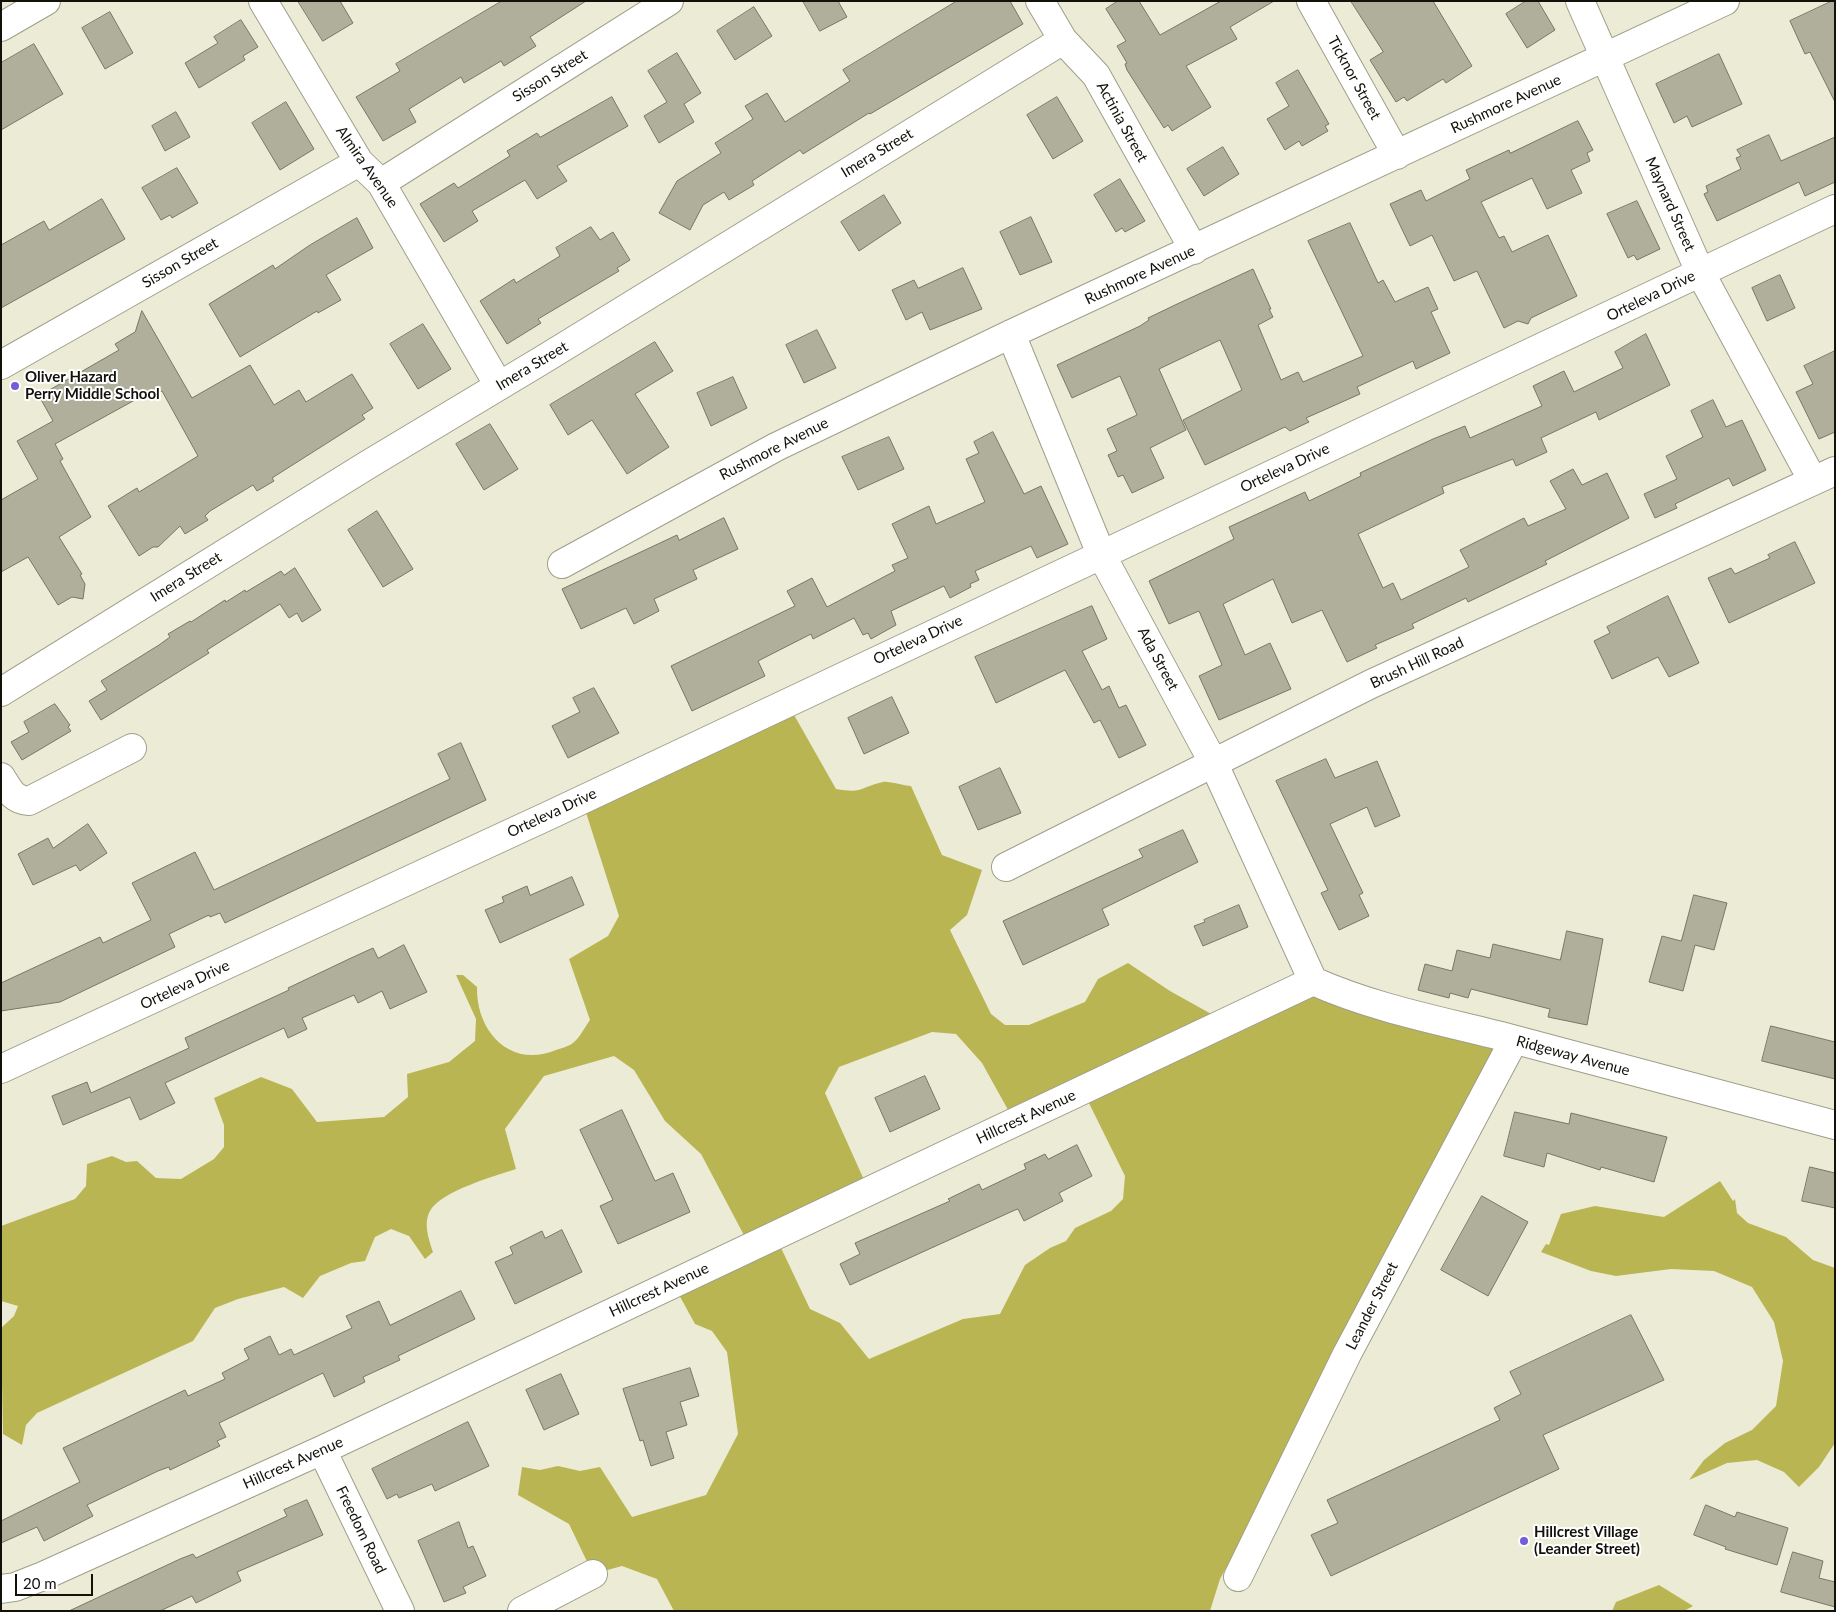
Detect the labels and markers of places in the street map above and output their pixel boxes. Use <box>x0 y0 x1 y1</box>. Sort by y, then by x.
place label: Oliver Hazard Perry Middle School <box>25 368 160 403</box>
marker: Oliver Hazard Perry Middle School <box>9 380 21 392</box>
place label: Hillcrest Village (Leander Street) <box>1534 1523 1640 1558</box>
marker: Hillcrest Village (Leander Street) <box>1518 1535 1530 1547</box>

